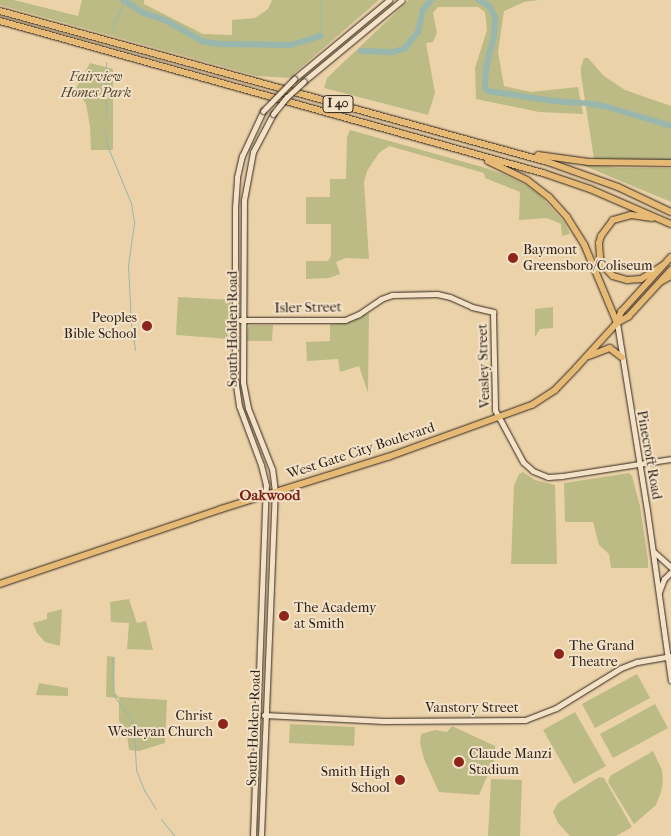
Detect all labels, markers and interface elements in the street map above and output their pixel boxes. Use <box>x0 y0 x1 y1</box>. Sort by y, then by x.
park label: Fairview Homes Park <box>61 69 131 102</box>
road number: I 40 <box>322 95 354 114</box>
place label: Baymont Greensboro/Coliseum <box>523 242 653 274</box>
marker: Baymont Greensboro/Coliseum <box>507 252 519 264</box>
street label: South Holden Road <box>225 271 241 387</box>
street label: Isler Street <box>274 299 342 317</box>
place label: Peoples Bible School <box>64 310 137 342</box>
marker: Peoples Bible School <box>141 320 153 332</box>
street label: Veasley Street <box>474 323 494 409</box>
street label: Pinecroft Road <box>633 409 665 501</box>
street label: West Gate City Boulevard <box>285 419 437 483</box>
district label: Oakwood <box>240 487 300 505</box>
place label: The Academy at Smith <box>294 600 376 632</box>
marker: The Academy at Smith <box>278 610 290 622</box>
place label: The Grand Theatre <box>569 638 634 670</box>
marker: The Grand Theatre <box>553 648 565 660</box>
street label: South Holden Road <box>244 670 264 786</box>
street label: Vanstory Street <box>425 700 519 716</box>
place label: Christ Wesleyan Church <box>108 708 213 740</box>
marker: Christ Wesleyan Church <box>217 718 229 730</box>
place label: Claude Manzi Stadium <box>469 746 552 779</box>
marker: Claude Manzi Stadium <box>453 756 465 768</box>
place label: Smith High School <box>321 764 390 796</box>
marker: Smith High School <box>394 774 406 786</box>

